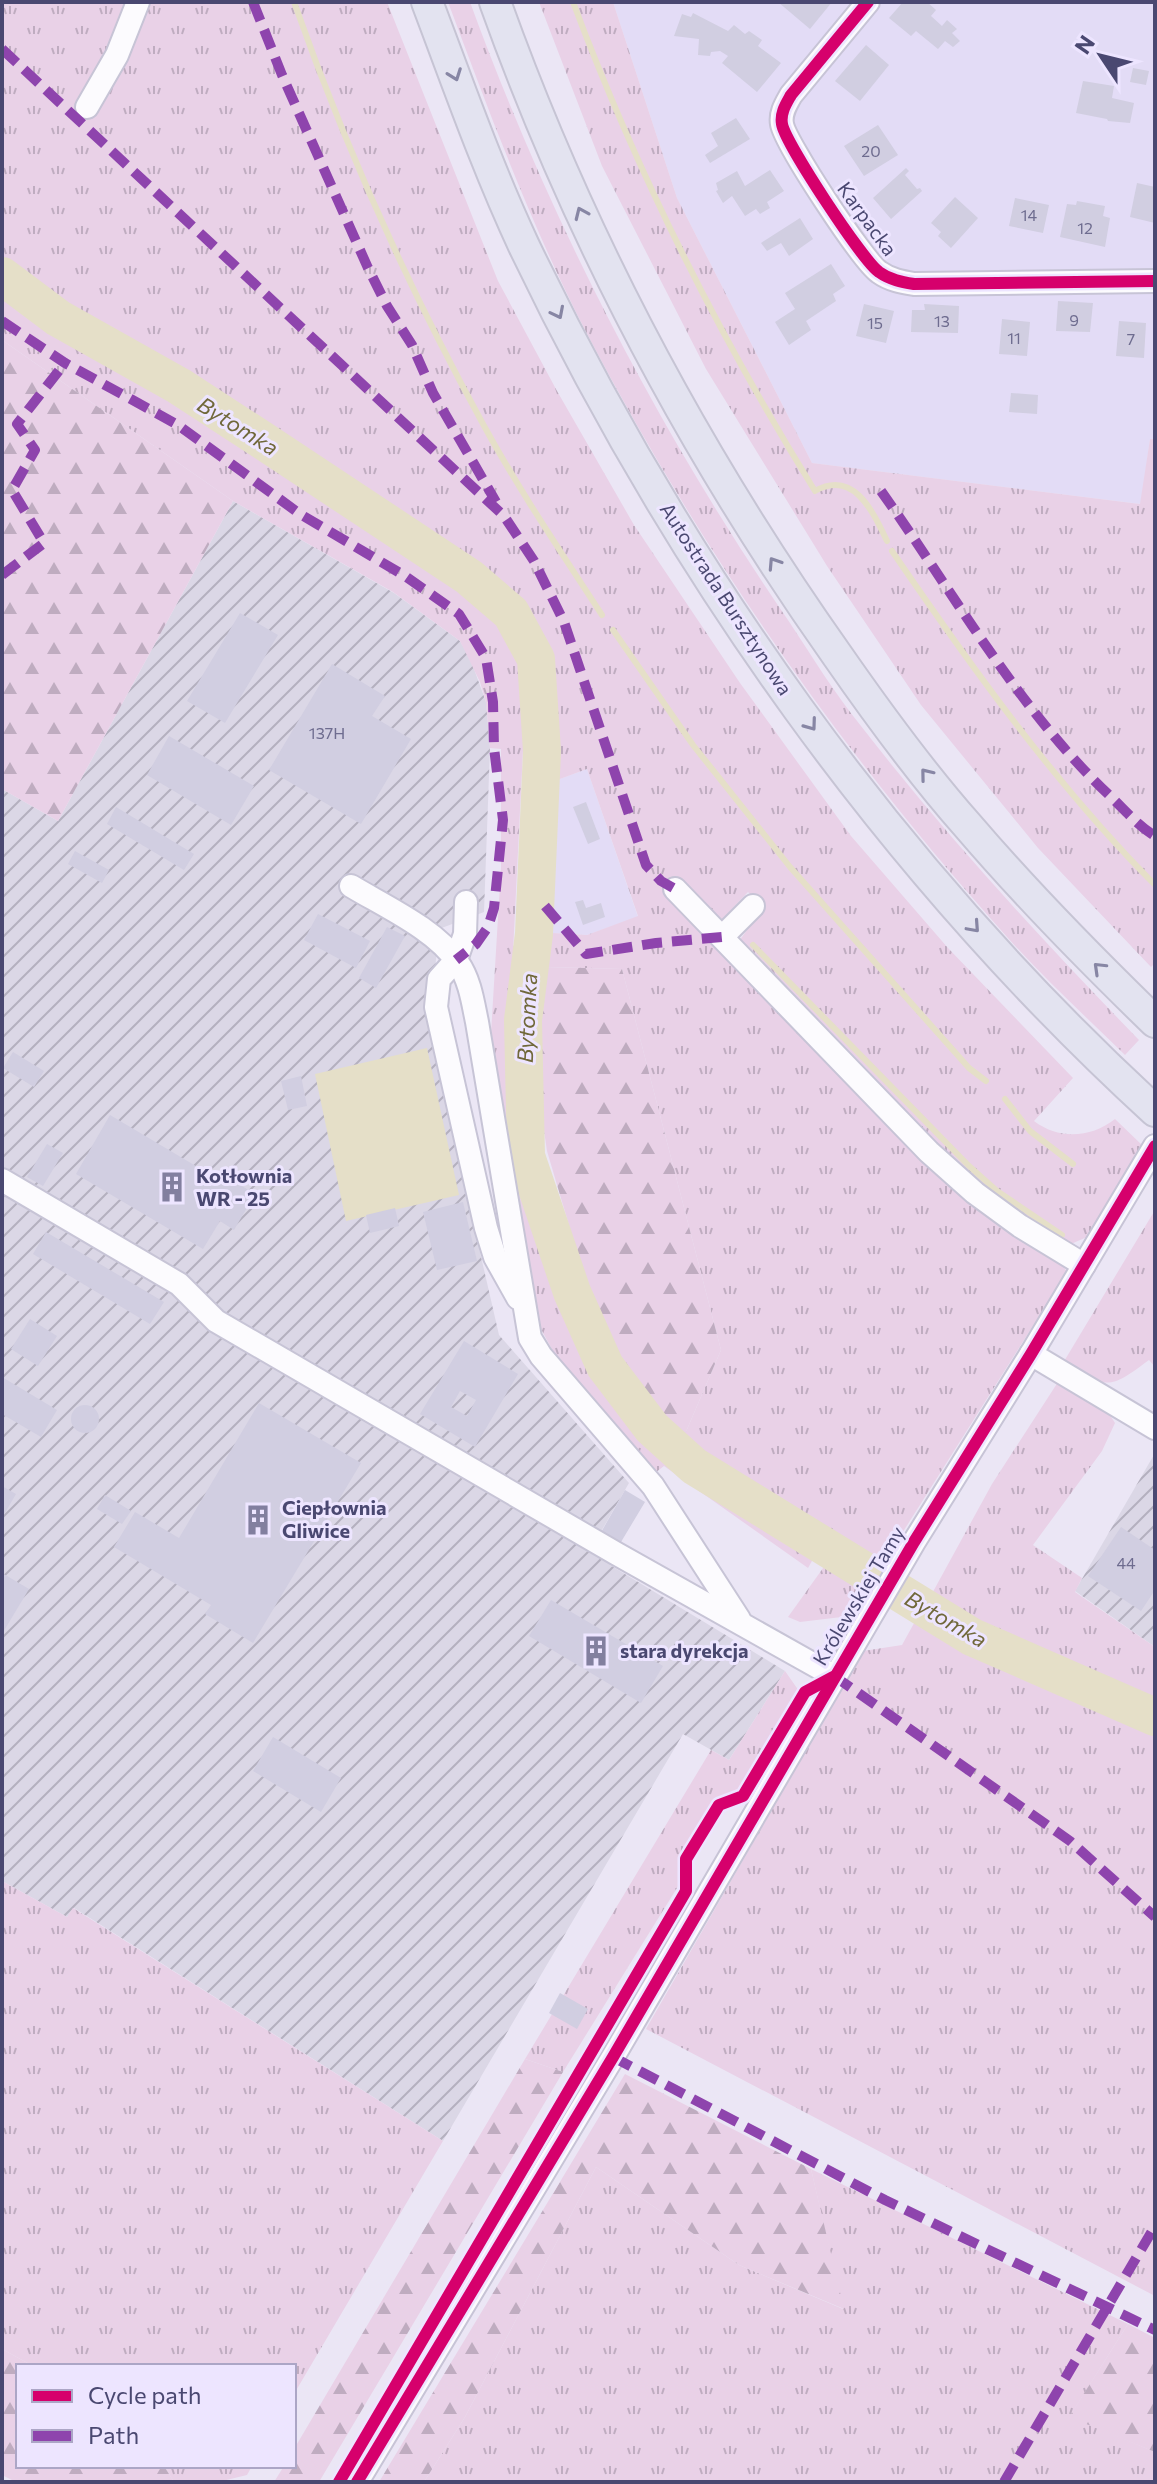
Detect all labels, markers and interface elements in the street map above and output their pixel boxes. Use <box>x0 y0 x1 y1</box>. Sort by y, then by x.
north arrow <box>1061 16 1141 96</box>
text: N <box>1068 30 1100 59</box>
one-way arrow <box>445 67 461 81</box>
house number: 20 <box>861 141 881 160</box>
street label: Karpacka <box>833 177 903 260</box>
house number: 14 <box>1021 205 1038 224</box>
one-way arrow <box>575 207 591 221</box>
house number: 12 <box>1077 218 1093 237</box>
one-way arrow <box>549 305 564 320</box>
house number: 9 <box>1069 310 1079 329</box>
house number: 13 <box>934 311 950 330</box>
house number: 15 <box>867 313 883 332</box>
house number: 11 <box>1007 328 1021 347</box>
house number: 7 <box>1127 329 1135 348</box>
water label: Bytomka <box>193 390 284 461</box>
street label: Autostrada Bursztynowa <box>656 498 798 699</box>
one-way arrow <box>769 557 784 572</box>
one-way arrow <box>801 717 815 731</box>
house number: 137H <box>309 723 345 742</box>
one-way arrow <box>921 768 935 783</box>
one-way arrow <box>965 918 979 933</box>
one-way arrow <box>1094 962 1108 977</box>
water label: Bytomka <box>511 972 542 1064</box>
place label: Kotłownia WR - 25 <box>196 1163 292 1210</box>
building icon: Kotłownia WR - 25 <box>155 1170 189 1204</box>
place label: Ciepłownia Gliwice <box>282 1495 387 1542</box>
building icon: Ciepłownia Gliwice <box>241 1503 275 1537</box>
street label: Królewskiej Tamy <box>807 1522 909 1669</box>
house number: 44 <box>1116 1553 1136 1572</box>
water label: Bytomka <box>901 1584 992 1653</box>
building icon: stara dyrekcja <box>579 1634 613 1668</box>
place label: stara dyrekcja <box>620 1638 749 1662</box>
legend <box>16 2364 296 2468</box>
text: Cycle path <box>88 2380 202 2409</box>
text: Path <box>88 2420 139 2449</box>

